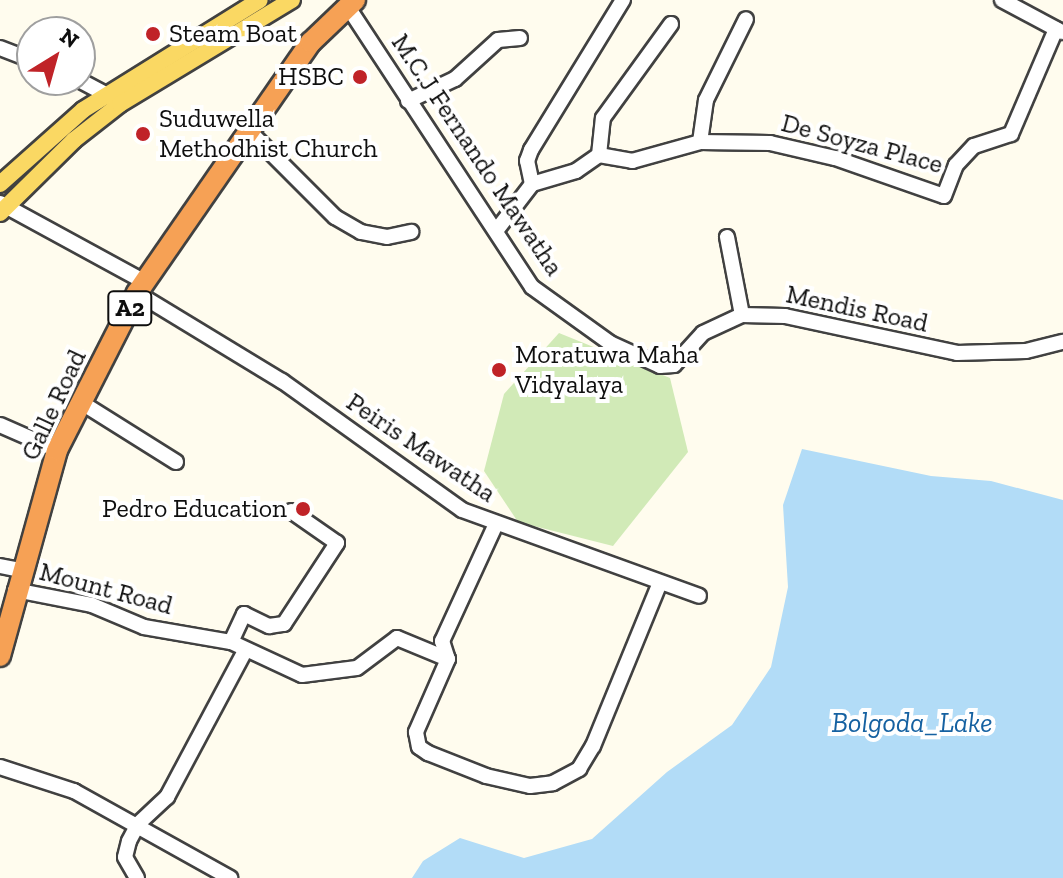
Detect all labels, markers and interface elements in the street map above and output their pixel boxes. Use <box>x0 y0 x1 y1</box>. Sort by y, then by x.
north arrow <box>16 16 96 96</box>
place label: Steam Boat <box>169 18 297 50</box>
text: N <box>55 22 84 54</box>
marker: Steam Boat <box>144 25 162 43</box>
street label: M.C.J Fernando Mawatha <box>384 28 570 282</box>
place label: HSBC <box>278 61 344 93</box>
marker: HSBC <box>351 68 369 86</box>
place label: Suduwella Methodhist Church <box>159 103 378 164</box>
street label: De Soyza Place <box>778 107 946 181</box>
marker: Suduwella Methodhist Church <box>134 125 152 143</box>
street label: Mendis Road <box>783 279 931 339</box>
road number: A2 <box>106 288 154 328</box>
place label: Moratuwa Maha Vidyalaya <box>515 339 699 400</box>
street label: Galle Road <box>15 345 93 465</box>
marker: Moratuwa Maha Vidyalaya <box>490 361 508 379</box>
street label: Peiris Mawatha <box>340 387 502 509</box>
place label: Pedro Education <box>102 493 287 525</box>
marker: Pedro Education <box>294 500 312 518</box>
street label: Mount Road <box>36 556 176 622</box>
water label: Bolgoda_Lake <box>832 706 992 740</box>

